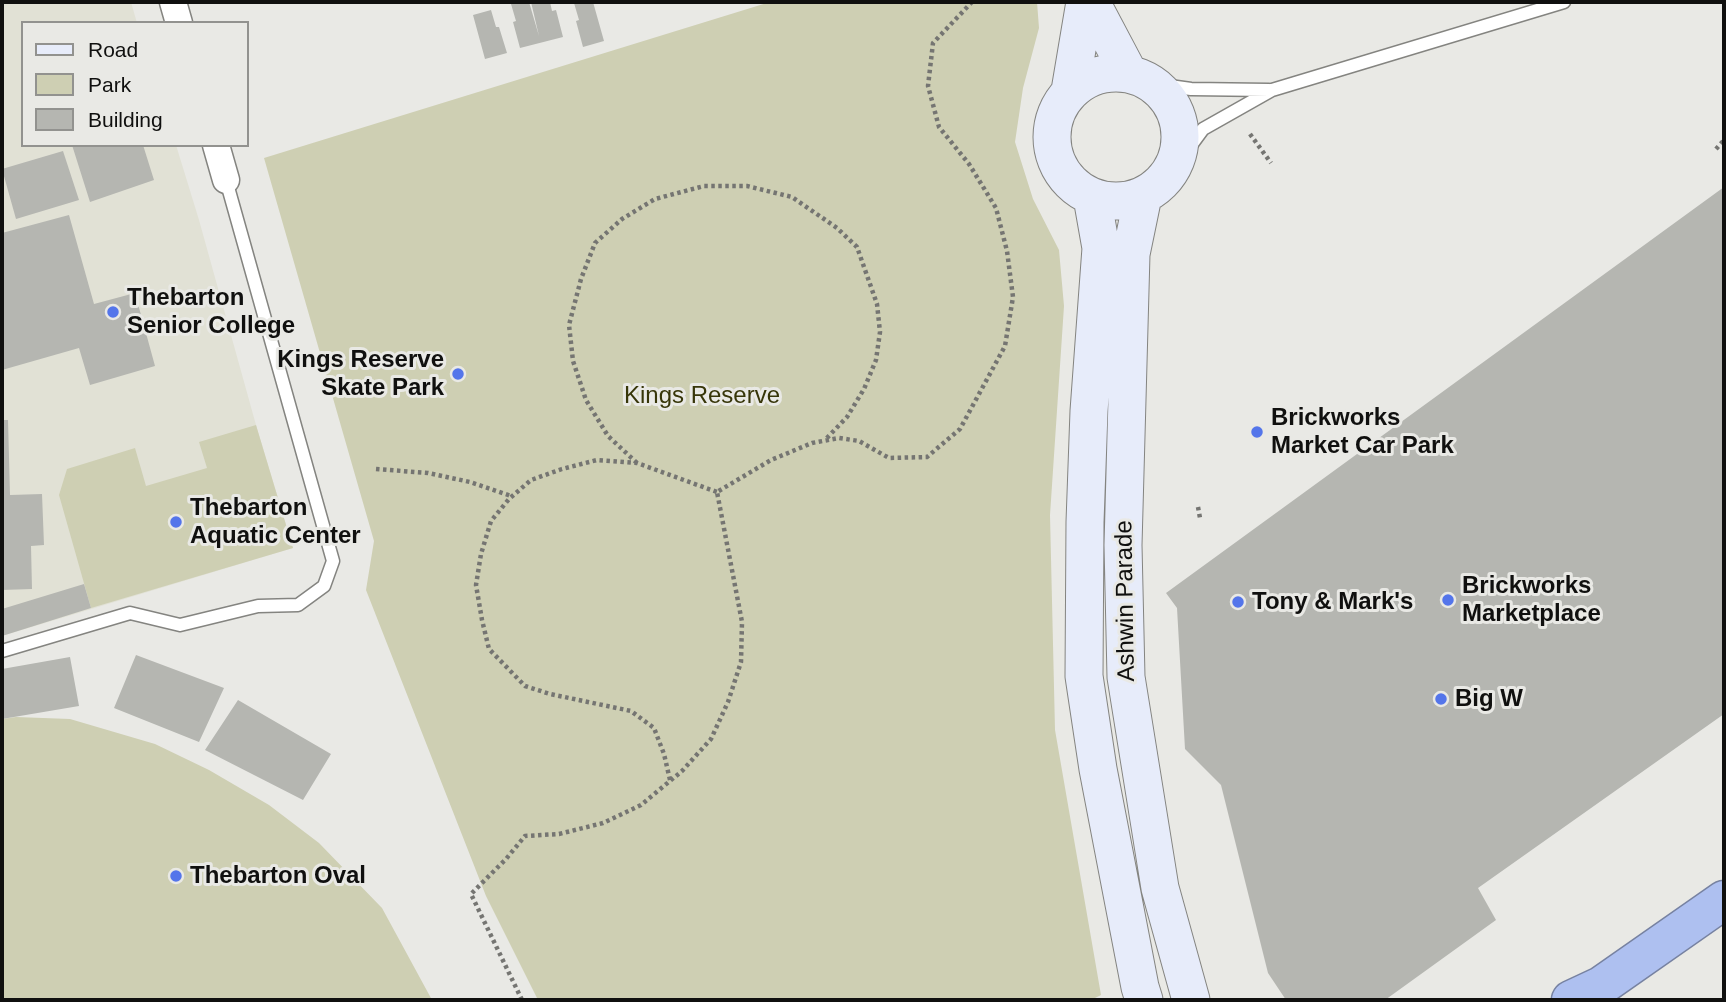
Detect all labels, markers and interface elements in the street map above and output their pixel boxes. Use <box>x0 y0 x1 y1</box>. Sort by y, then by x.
legend <box>21 21 248 147</box>
text: Road <box>88 38 138 61</box>
text: Park <box>88 73 131 96</box>
text: Building <box>88 108 163 131</box>
place label: Thebarton Senior College <box>127 284 295 340</box>
marker: Thebarton Senior College <box>105 304 121 320</box>
place label: Kings Reserve Skate Park <box>277 346 444 402</box>
marker: Kings Reserve Skate Park <box>450 366 466 382</box>
park label: Kings Reserve <box>624 382 780 410</box>
place label: Brickworks Market Car Park <box>1271 404 1454 460</box>
marker: Brickworks Market Car Park <box>1249 424 1265 440</box>
place label: Thebarton Aquatic Center <box>190 494 361 550</box>
marker: Thebarton Aquatic Center <box>168 514 184 530</box>
street label: Ashwin Parade <box>1110 520 1142 682</box>
place label: Brickworks Marketplace <box>1462 572 1601 628</box>
place label: Tony & Mark's <box>1252 588 1413 616</box>
marker: Brickworks Marketplace <box>1440 592 1456 608</box>
marker: Tony & Mark's <box>1230 594 1246 610</box>
place label: Big W <box>1455 685 1523 713</box>
marker: Big W <box>1433 691 1449 707</box>
place label: Thebarton Oval <box>190 862 366 890</box>
marker: Thebarton Oval <box>168 868 184 884</box>

